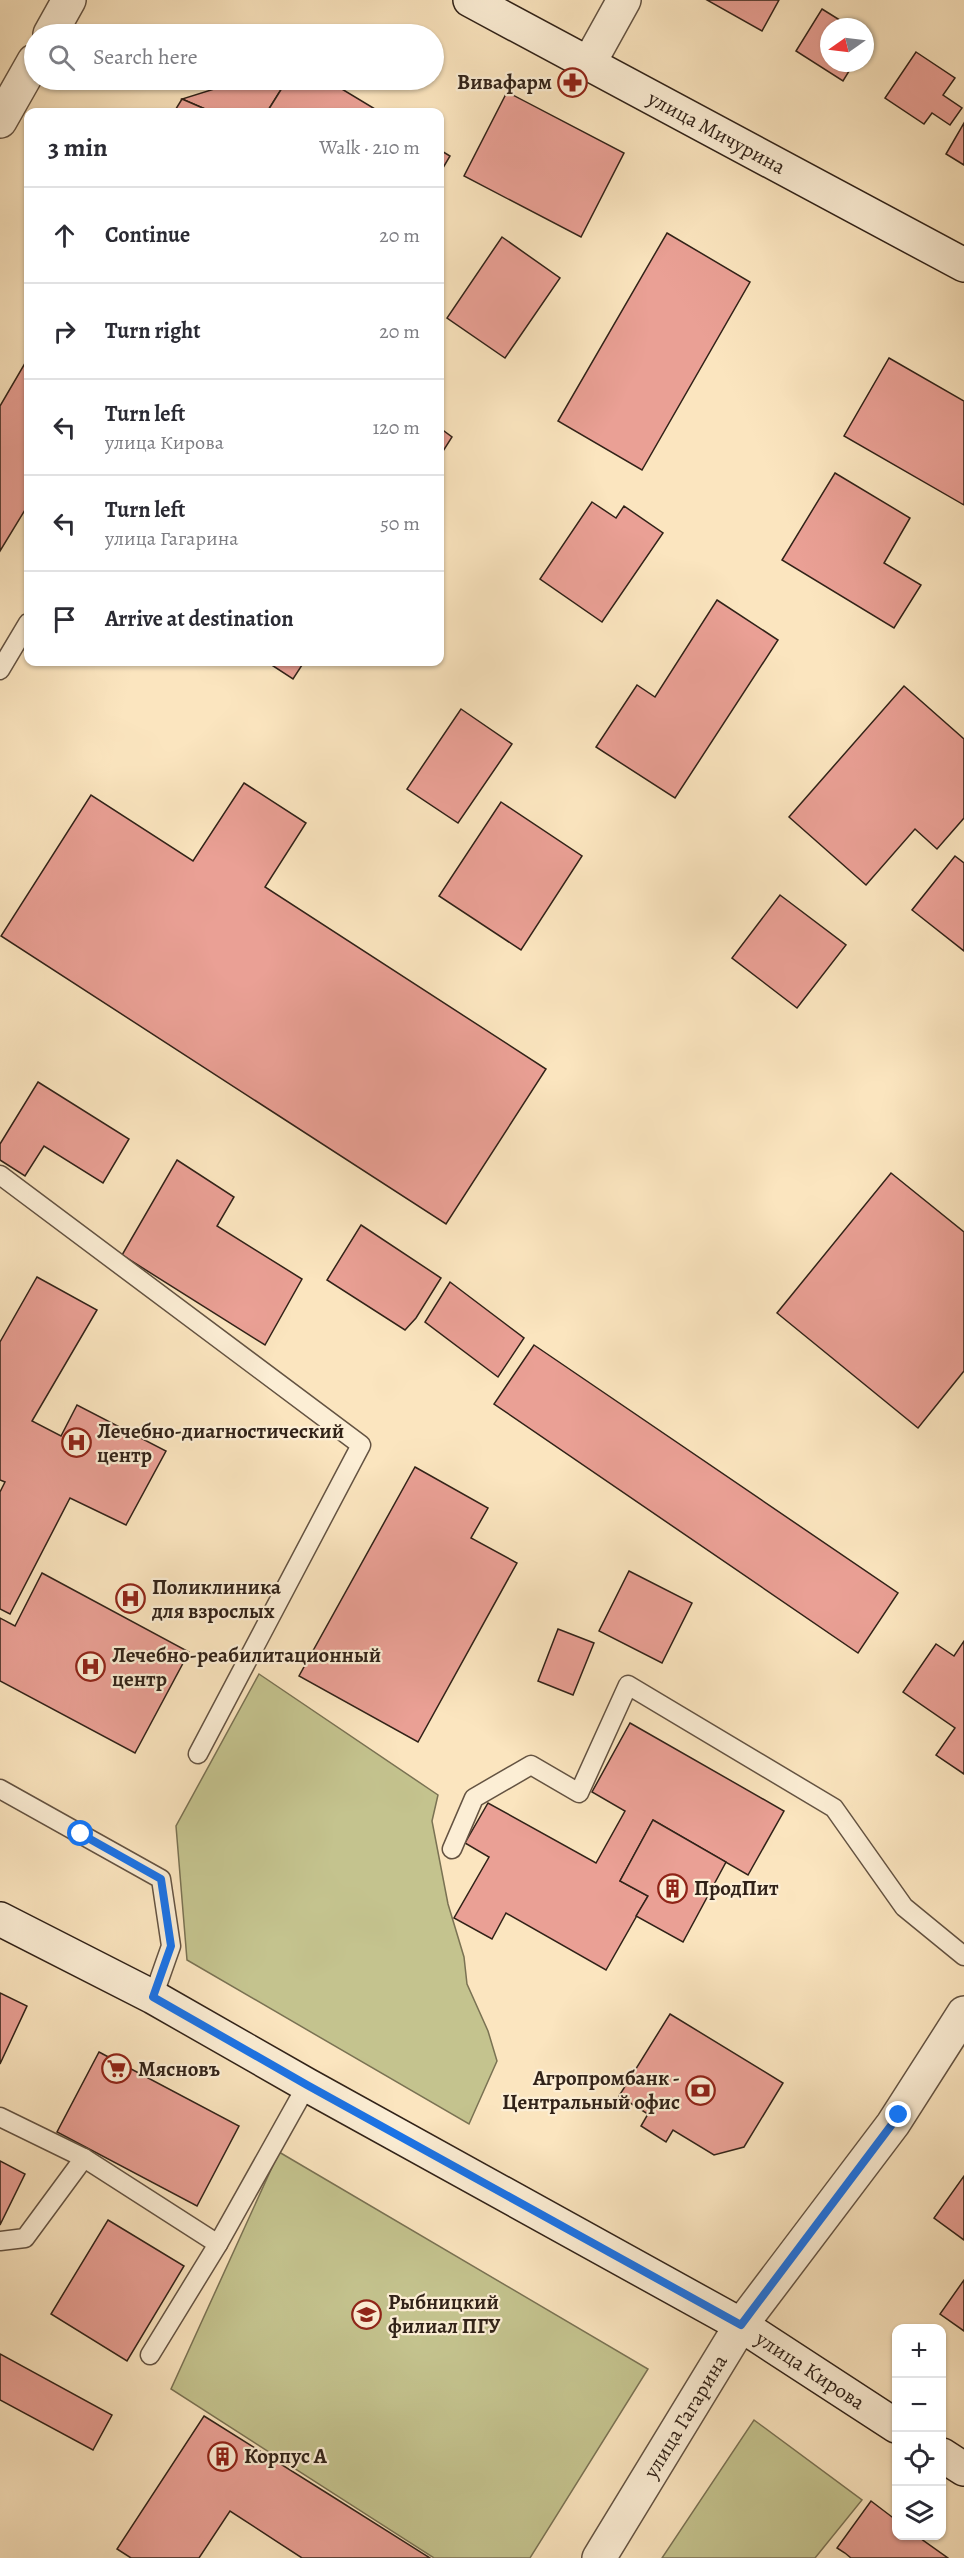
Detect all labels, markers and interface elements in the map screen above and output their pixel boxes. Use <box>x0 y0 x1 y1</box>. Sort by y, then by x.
north arrow <box>820 18 874 72</box>
search box <box>24 24 444 90</box>
icon: search <box>45 41 78 74</box>
text: Search here <box>93 42 198 72</box>
pharmacy icon: Вивафарм <box>557 66 589 98</box>
place label: Вивафарм <box>457 68 552 96</box>
street label: улица Мичурина <box>642 83 791 181</box>
text: 3 min <box>48 130 108 165</box>
text: Walk · 210 m <box>319 134 420 161</box>
icon: ahead <box>48 219 81 252</box>
text: Continue <box>105 220 190 250</box>
text: 20 m <box>379 222 420 249</box>
icon: right <box>48 315 81 348</box>
text: Turn right <box>105 316 201 346</box>
text: 20 m <box>379 318 420 345</box>
text: Turn left <box>105 399 185 429</box>
icon: left <box>48 411 81 444</box>
text: 120 m <box>372 414 420 441</box>
text: улица Кирова <box>105 429 224 456</box>
text: Turn left <box>105 495 185 525</box>
icon: left <box>48 507 81 540</box>
text: 50 m <box>380 510 420 537</box>
text: улица Гагарина <box>105 525 239 552</box>
icon: arrive <box>48 603 81 636</box>
text: Arrive at destination <box>105 604 294 634</box>
place label: Лечебно-диагностический центр <box>97 1417 344 1469</box>
hospital icon: Лечебно-диагностический центр <box>60 1427 92 1459</box>
place label: Поликлиника для взрослых <box>151 1573 281 1625</box>
hospital icon: Поликлиника для взрослых <box>115 1583 147 1615</box>
place label: Лечебно-реабилитационный центр <box>112 1641 381 1693</box>
hospital icon: Лечебно-реабилитационный центр <box>75 1651 107 1683</box>
route start <box>67 1820 93 1846</box>
building icon: ПродПит <box>657 1872 689 1904</box>
place label: ПродПит <box>694 1874 779 1902</box>
supermarket icon: Мясновъ <box>101 2053 133 2085</box>
place label: Мясновъ <box>138 2055 220 2083</box>
place label: Агропромбанк - Центральный офис <box>502 2064 680 2116</box>
bank icon: Агропромбанк - Центральный офис <box>685 2074 717 2106</box>
route end <box>885 2101 911 2127</box>
place label: Рыбницкий филиал ПГУ <box>388 2288 501 2340</box>
school or university icon: Рыбницкий филиал ПГУ <box>351 2298 383 2330</box>
street label: улица Кирова <box>750 2324 871 2416</box>
map controls <box>892 2324 946 2540</box>
button: + <box>892 2324 946 2378</box>
street label: улица Гагарина <box>636 2349 734 2484</box>
button: − <box>892 2378 946 2432</box>
button: locate <box>892 2432 946 2486</box>
building icon: Корпус А <box>207 2440 239 2472</box>
place label: Корпус А <box>244 2442 328 2470</box>
button: layers <box>892 2486 946 2540</box>

